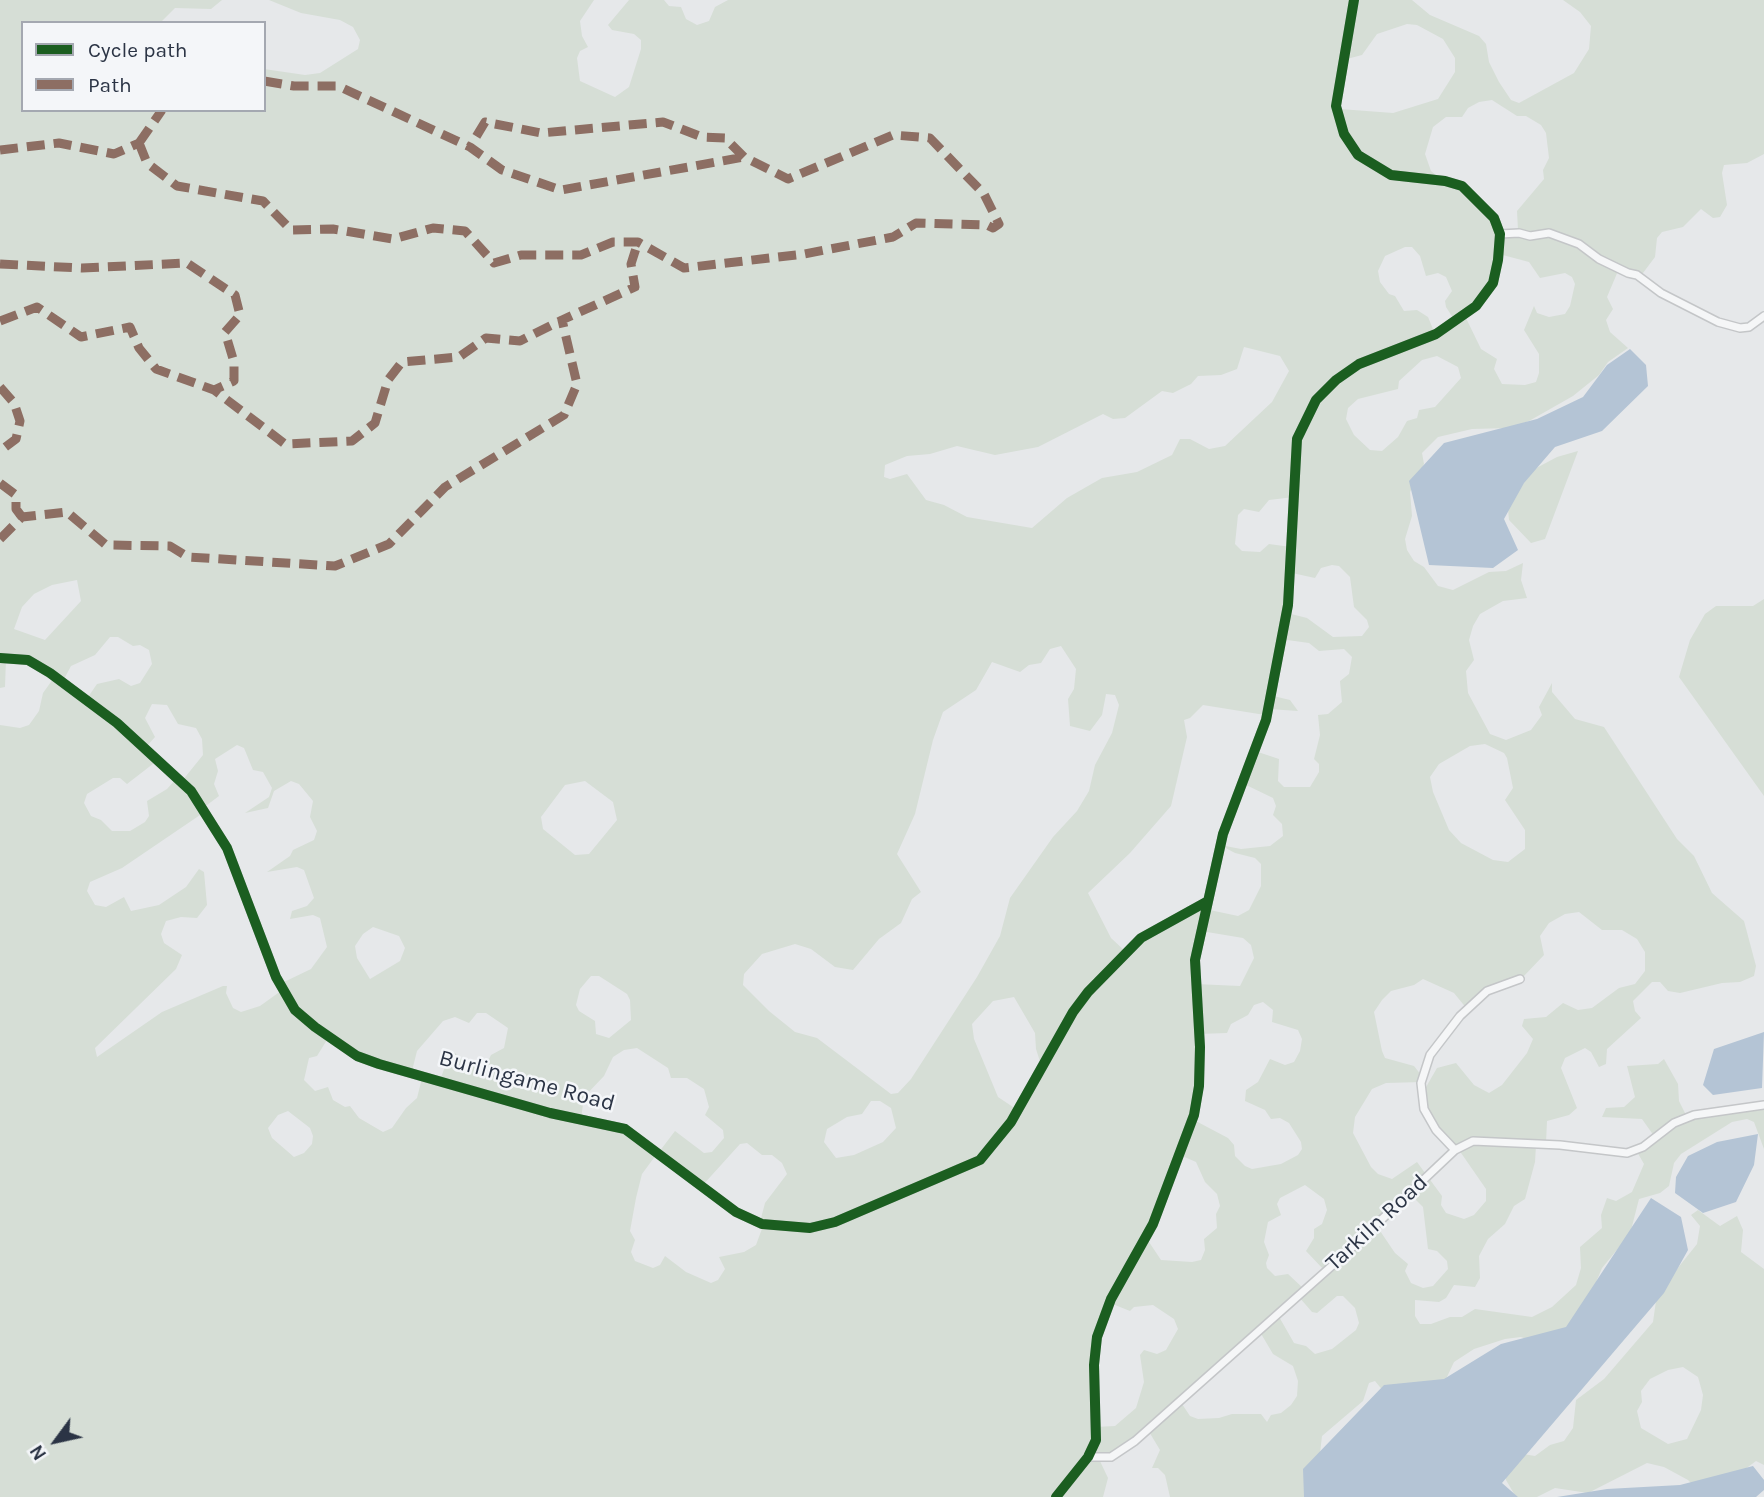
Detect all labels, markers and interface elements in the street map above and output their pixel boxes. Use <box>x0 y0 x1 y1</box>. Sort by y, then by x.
legend <box>21 21 266 112</box>
text: Cycle path <box>88 38 188 62</box>
text: Path <box>88 73 132 97</box>
street label: Burlingame Road <box>436 1044 618 1118</box>
street label: Tarkiln Road <box>1320 1169 1434 1277</box>
north arrow <box>21 1406 91 1476</box>
text: N <box>25 1441 51 1464</box>

